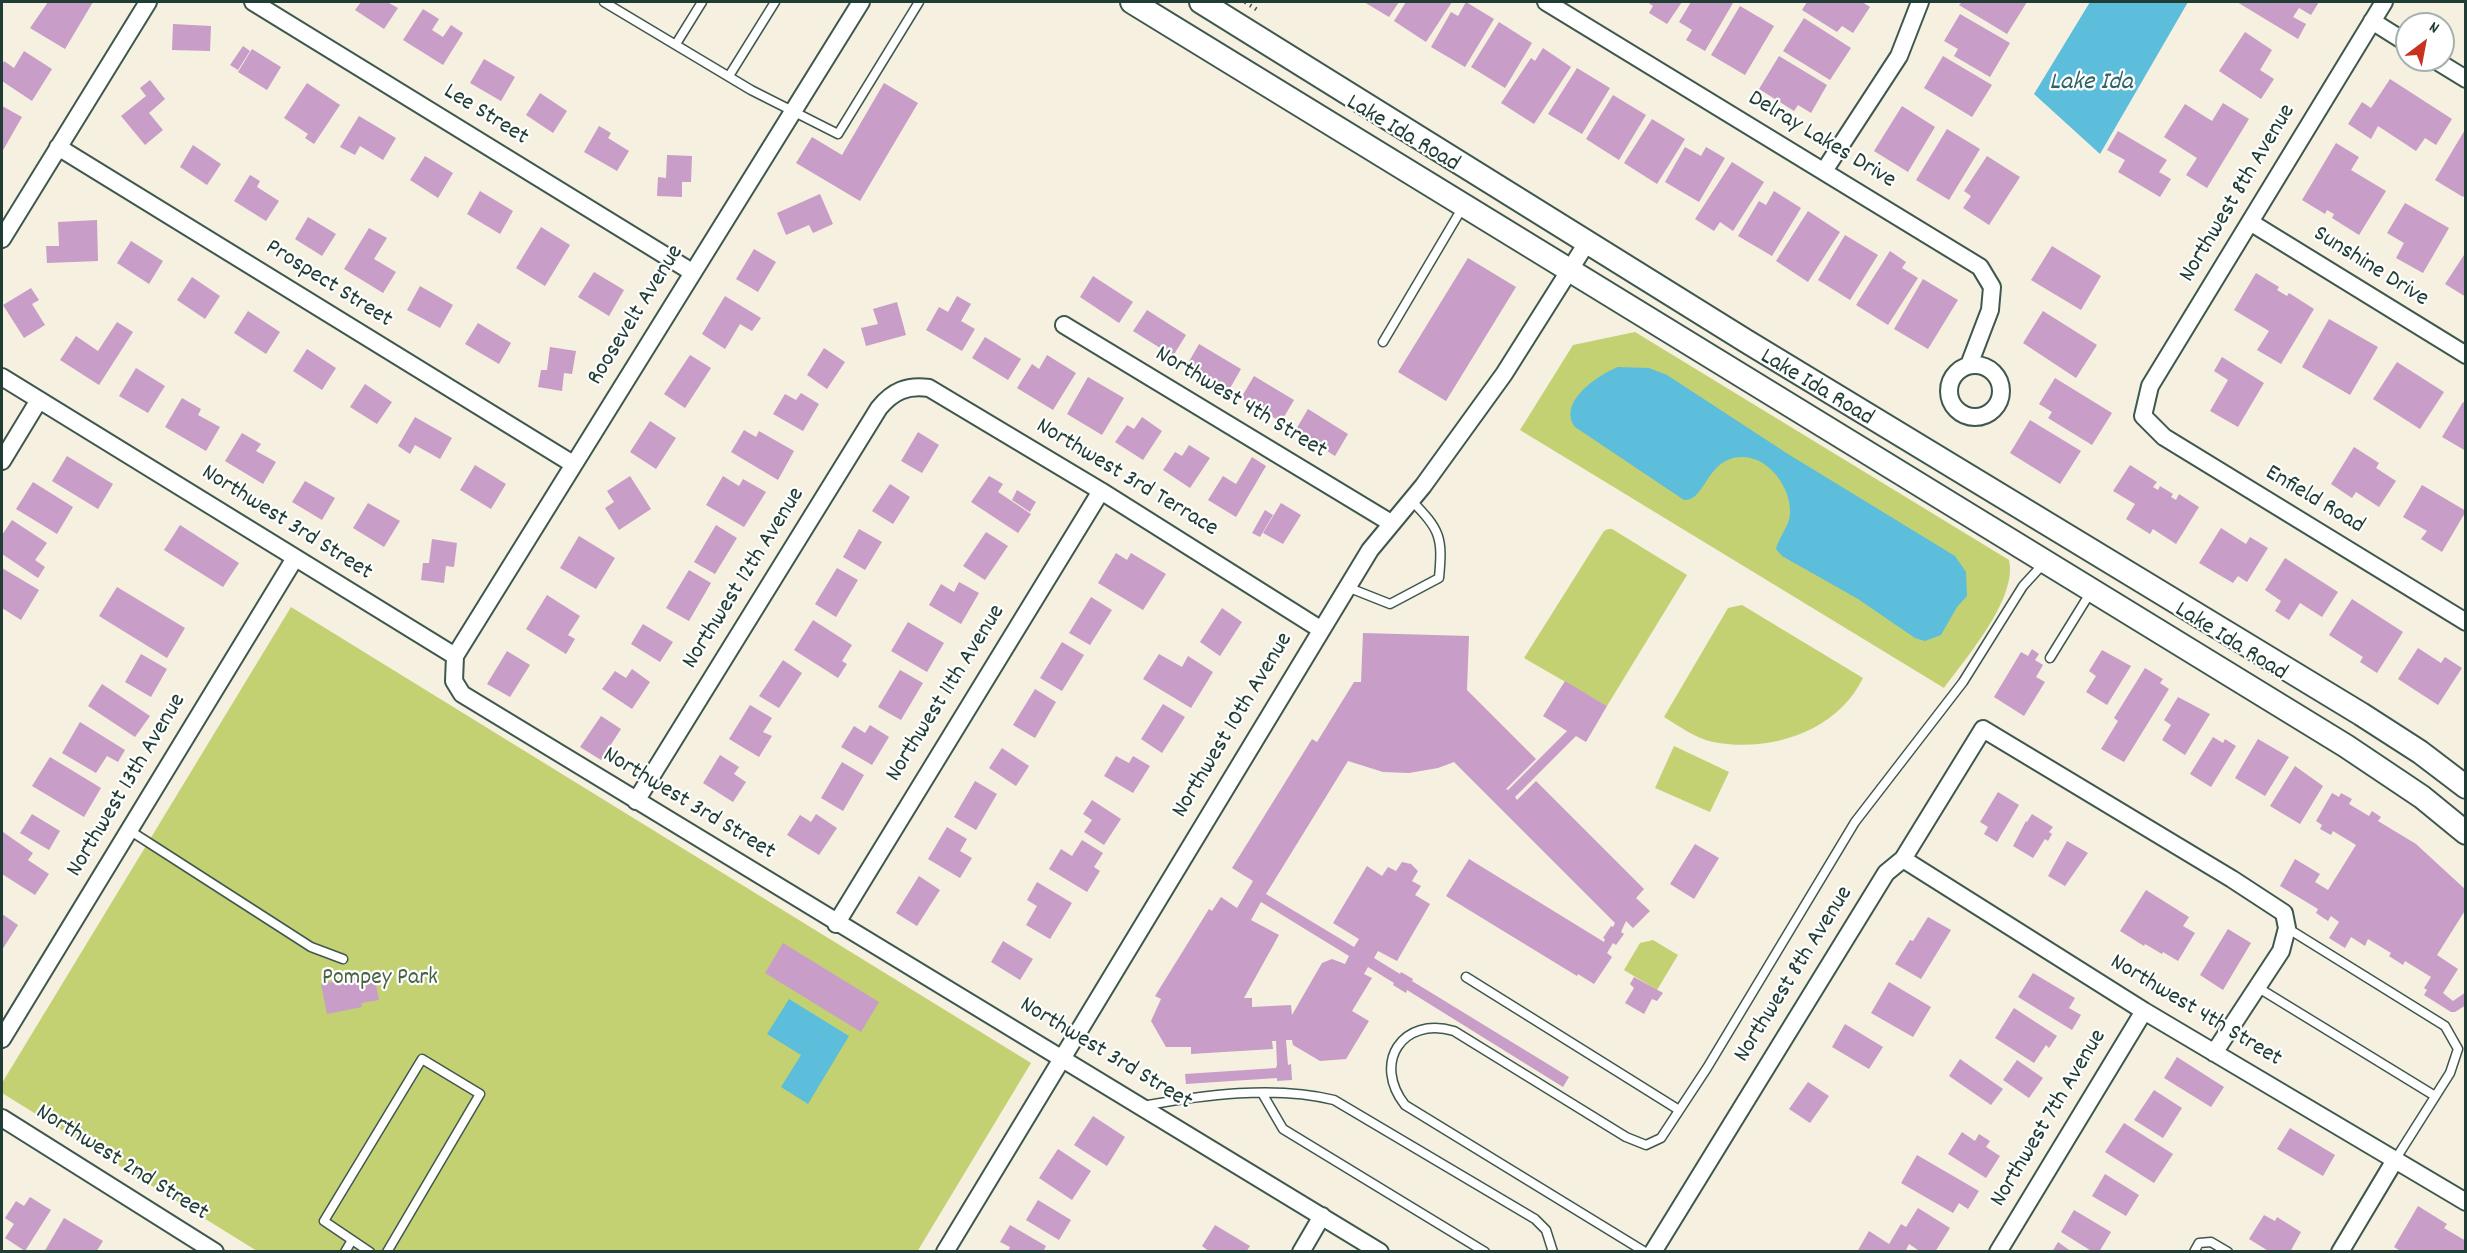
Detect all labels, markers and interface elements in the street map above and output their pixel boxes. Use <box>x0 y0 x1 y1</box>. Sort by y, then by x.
north arrow <box>2395 12 2455 72</box>
text: N <box>2424 16 2443 40</box>
water label: Lake Ida <box>2049 68 2133 100</box>
street label: Lee Street <box>437 79 533 153</box>
street label: Delray Lakes Drive <box>1742 86 1900 196</box>
street label: Lake Ida Road <box>1340 90 1464 180</box>
street label: Northwest 8th Avenue <box>2175 100 2303 288</box>
street label: Sunshine Drive <box>2307 221 2433 315</box>
street label: Prospect Street <box>259 234 397 336</box>
street label: Roosevelt Avenue <box>582 241 692 391</box>
street label: Northwest 4th Street <box>1149 341 1331 467</box>
street label: Lake Ida Road <box>1754 344 1878 434</box>
street label: Northwest 3rd Terrace <box>1030 413 1222 545</box>
street label: Northwest 3rd Street <box>195 460 377 588</box>
street label: Enfield Road <box>2259 460 2369 542</box>
street label: Northwest 12th Avenue <box>678 483 812 675</box>
street label: Lake Ida Road <box>2168 597 2292 689</box>
street label: Northwest 11th Avenue <box>881 600 1013 788</box>
street label: Northwest 10th Avenue <box>1167 628 1301 824</box>
street label: Northwest 13th Avenue <box>62 689 194 883</box>
street label: Northwest 3rd Street <box>596 742 780 868</box>
street label: Northwest 8th Avenue <box>1729 882 1861 1068</box>
street label: Northwest 4th Street <box>2104 949 2286 1075</box>
park label: Pompey Park <box>322 966 438 994</box>
street label: Northwest 3rd Street <box>1013 992 1197 1118</box>
street label: Northwest 7th Avenue <box>1986 1025 2114 1213</box>
street label: Northwest 2nd Street <box>29 1099 213 1229</box>

